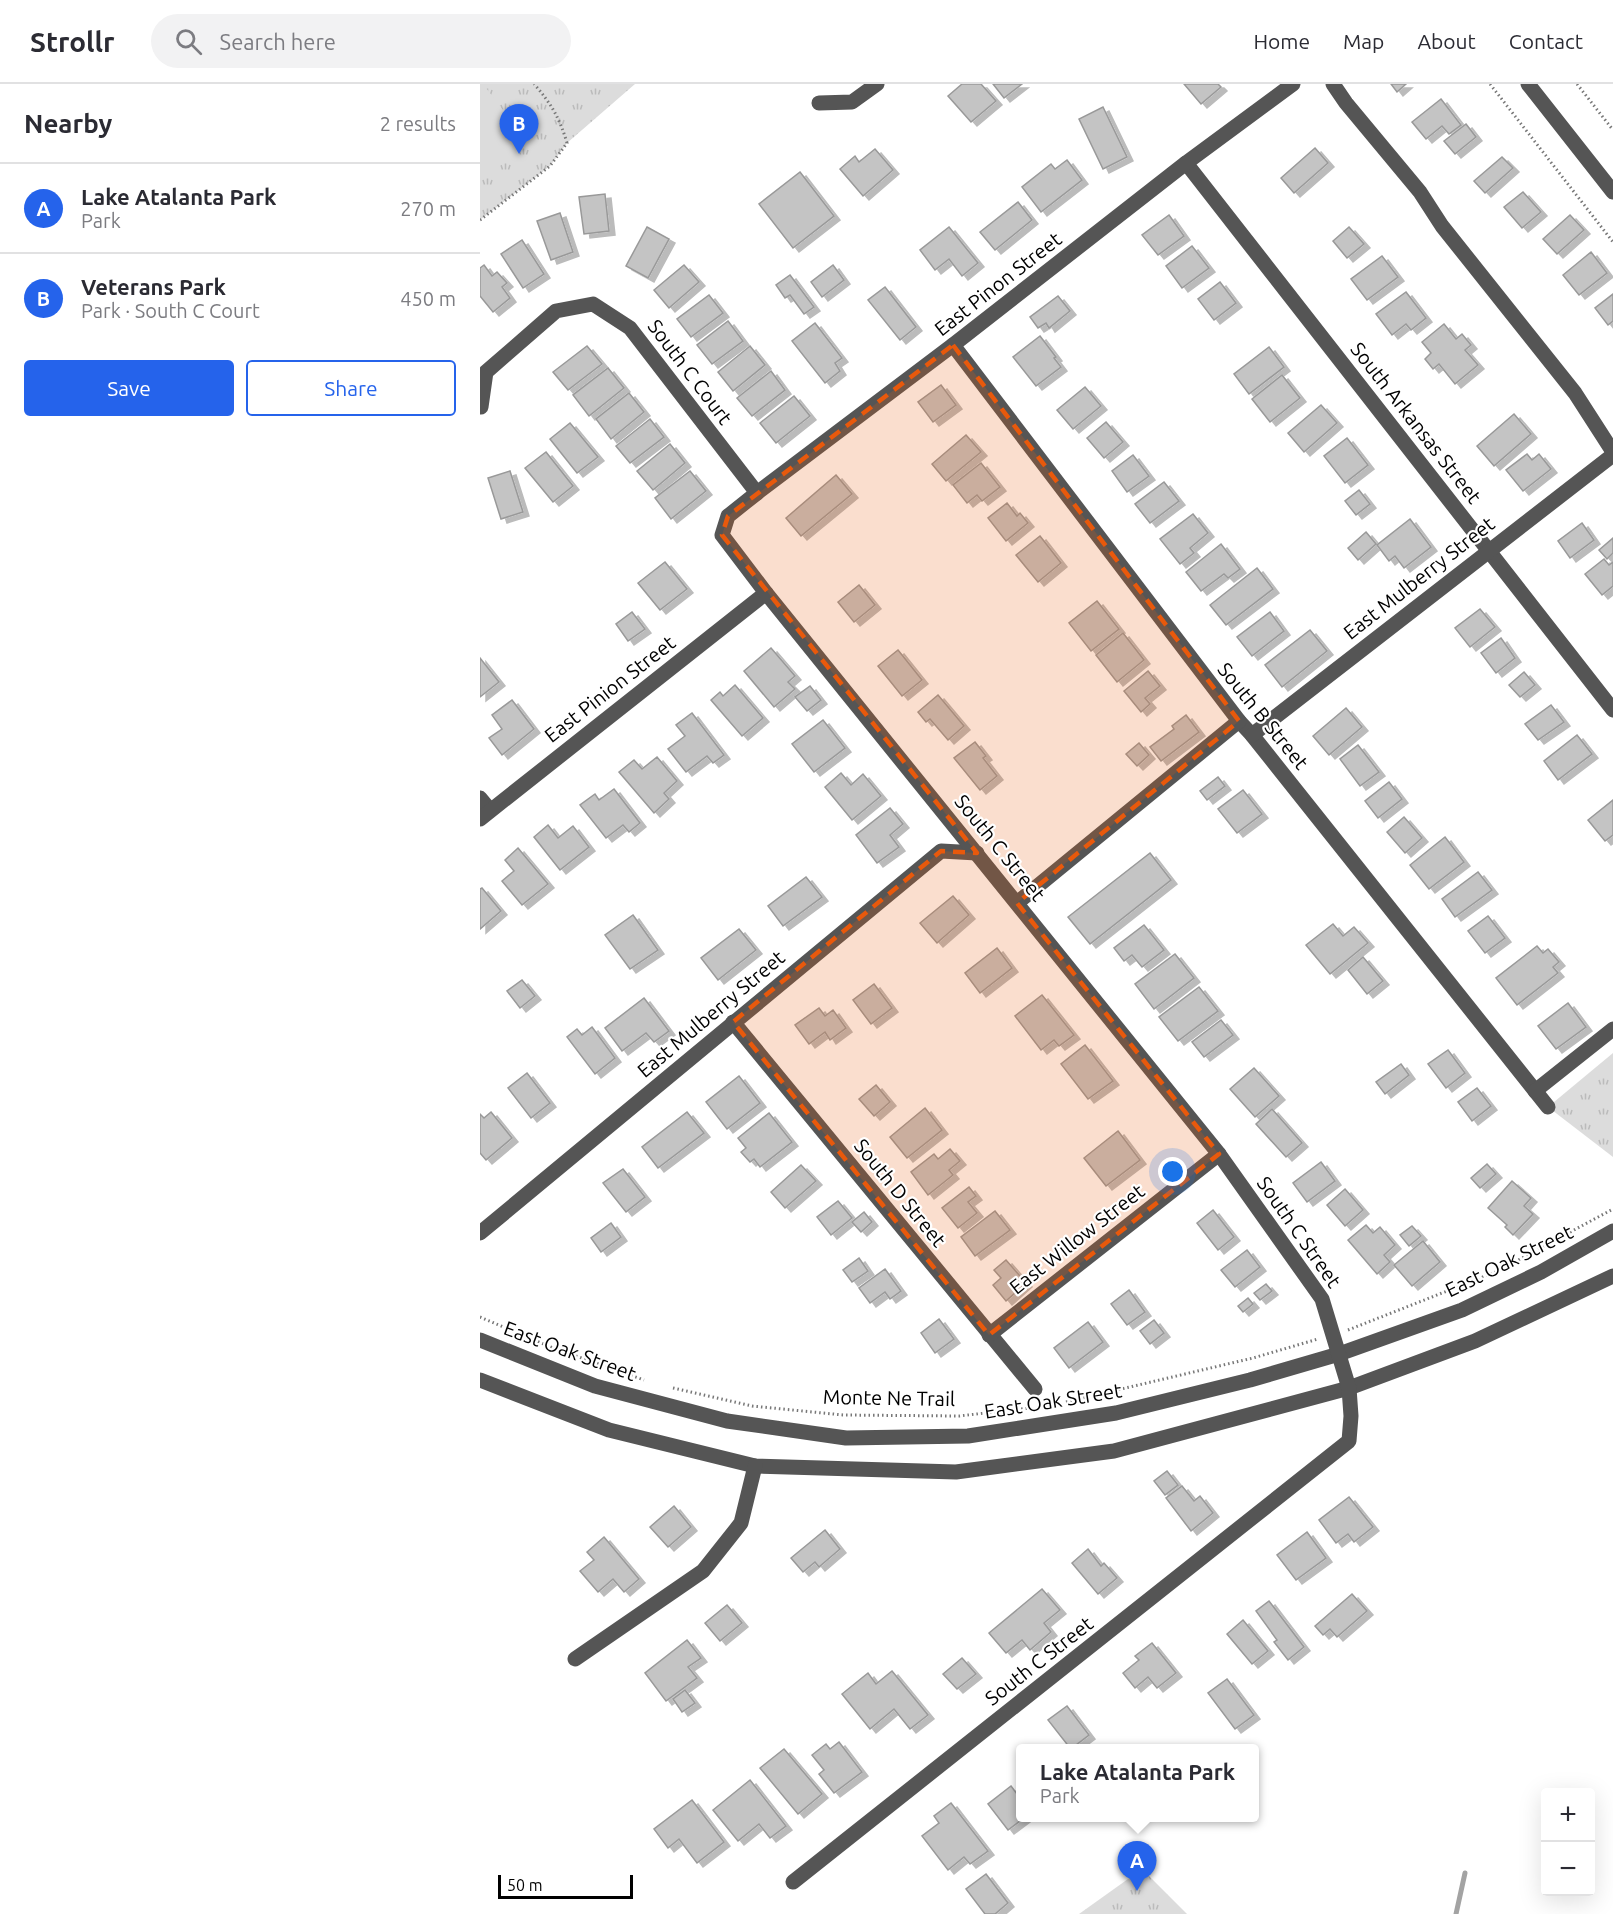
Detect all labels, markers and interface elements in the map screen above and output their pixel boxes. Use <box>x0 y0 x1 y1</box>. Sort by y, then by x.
search box <box>151 14 571 68</box>
icon: search <box>172 25 205 58</box>
text: Strollr <box>30 26 115 57</box>
text: Search here <box>220 29 336 54</box>
text: Home <box>1253 29 1310 53</box>
text: Map <box>1343 29 1384 53</box>
text: About <box>1417 29 1476 53</box>
text: Contact <box>1509 29 1583 53</box>
pin: B <box>500 104 538 154</box>
text: Nearby <box>24 109 112 138</box>
text: 2 results <box>380 112 456 135</box>
text: Lake Atalanta Park <box>81 184 276 209</box>
text: A <box>36 197 51 220</box>
text: 270 m <box>400 197 456 220</box>
text: Park <box>81 209 121 232</box>
street label: East Pinon Street <box>930 227 1066 340</box>
text: Veterans Park <box>81 274 226 299</box>
text: B <box>37 287 50 310</box>
text: 450 m <box>400 287 456 310</box>
text: Park · South C Court <box>81 299 260 322</box>
street label: South C Court <box>644 315 737 429</box>
street label: South Arkansas Street <box>1346 338 1486 508</box>
button: Save <box>24 360 234 416</box>
button: Share <box>246 360 456 416</box>
street label: East Mulberry Street <box>1339 511 1499 644</box>
street label: East Pinion Street <box>540 630 680 747</box>
street label: South B Street <box>1213 658 1313 774</box>
street label: South C Street <box>951 790 1050 906</box>
street label: East Mulberry Street <box>632 945 789 1082</box>
street label: South D Street <box>850 1134 951 1251</box>
your location <box>1158 1157 1187 1186</box>
street label: South C Street <box>1253 1172 1346 1292</box>
street label: East Willow Street <box>1005 1179 1149 1298</box>
street label: East Oak Street <box>1441 1220 1576 1301</box>
street label: East Oak Street <box>501 1316 640 1385</box>
street label: East Oak Street <box>983 1378 1123 1423</box>
street label: Monte Ne Trail <box>823 1385 955 1410</box>
street label: South C Street <box>980 1611 1097 1710</box>
popup <box>1016 1744 1259 1822</box>
text: Lake Atalanta Park <box>1040 1759 1235 1784</box>
text: Park <box>1040 1784 1080 1807</box>
map controls <box>1541 1788 1595 1896</box>
button: + <box>1541 1788 1595 1842</box>
pin: A <box>1118 1842 1156 1891</box>
button: − <box>1541 1842 1595 1896</box>
scale bar <box>498 1872 633 1900</box>
text: 50 m <box>507 1876 543 1894</box>

